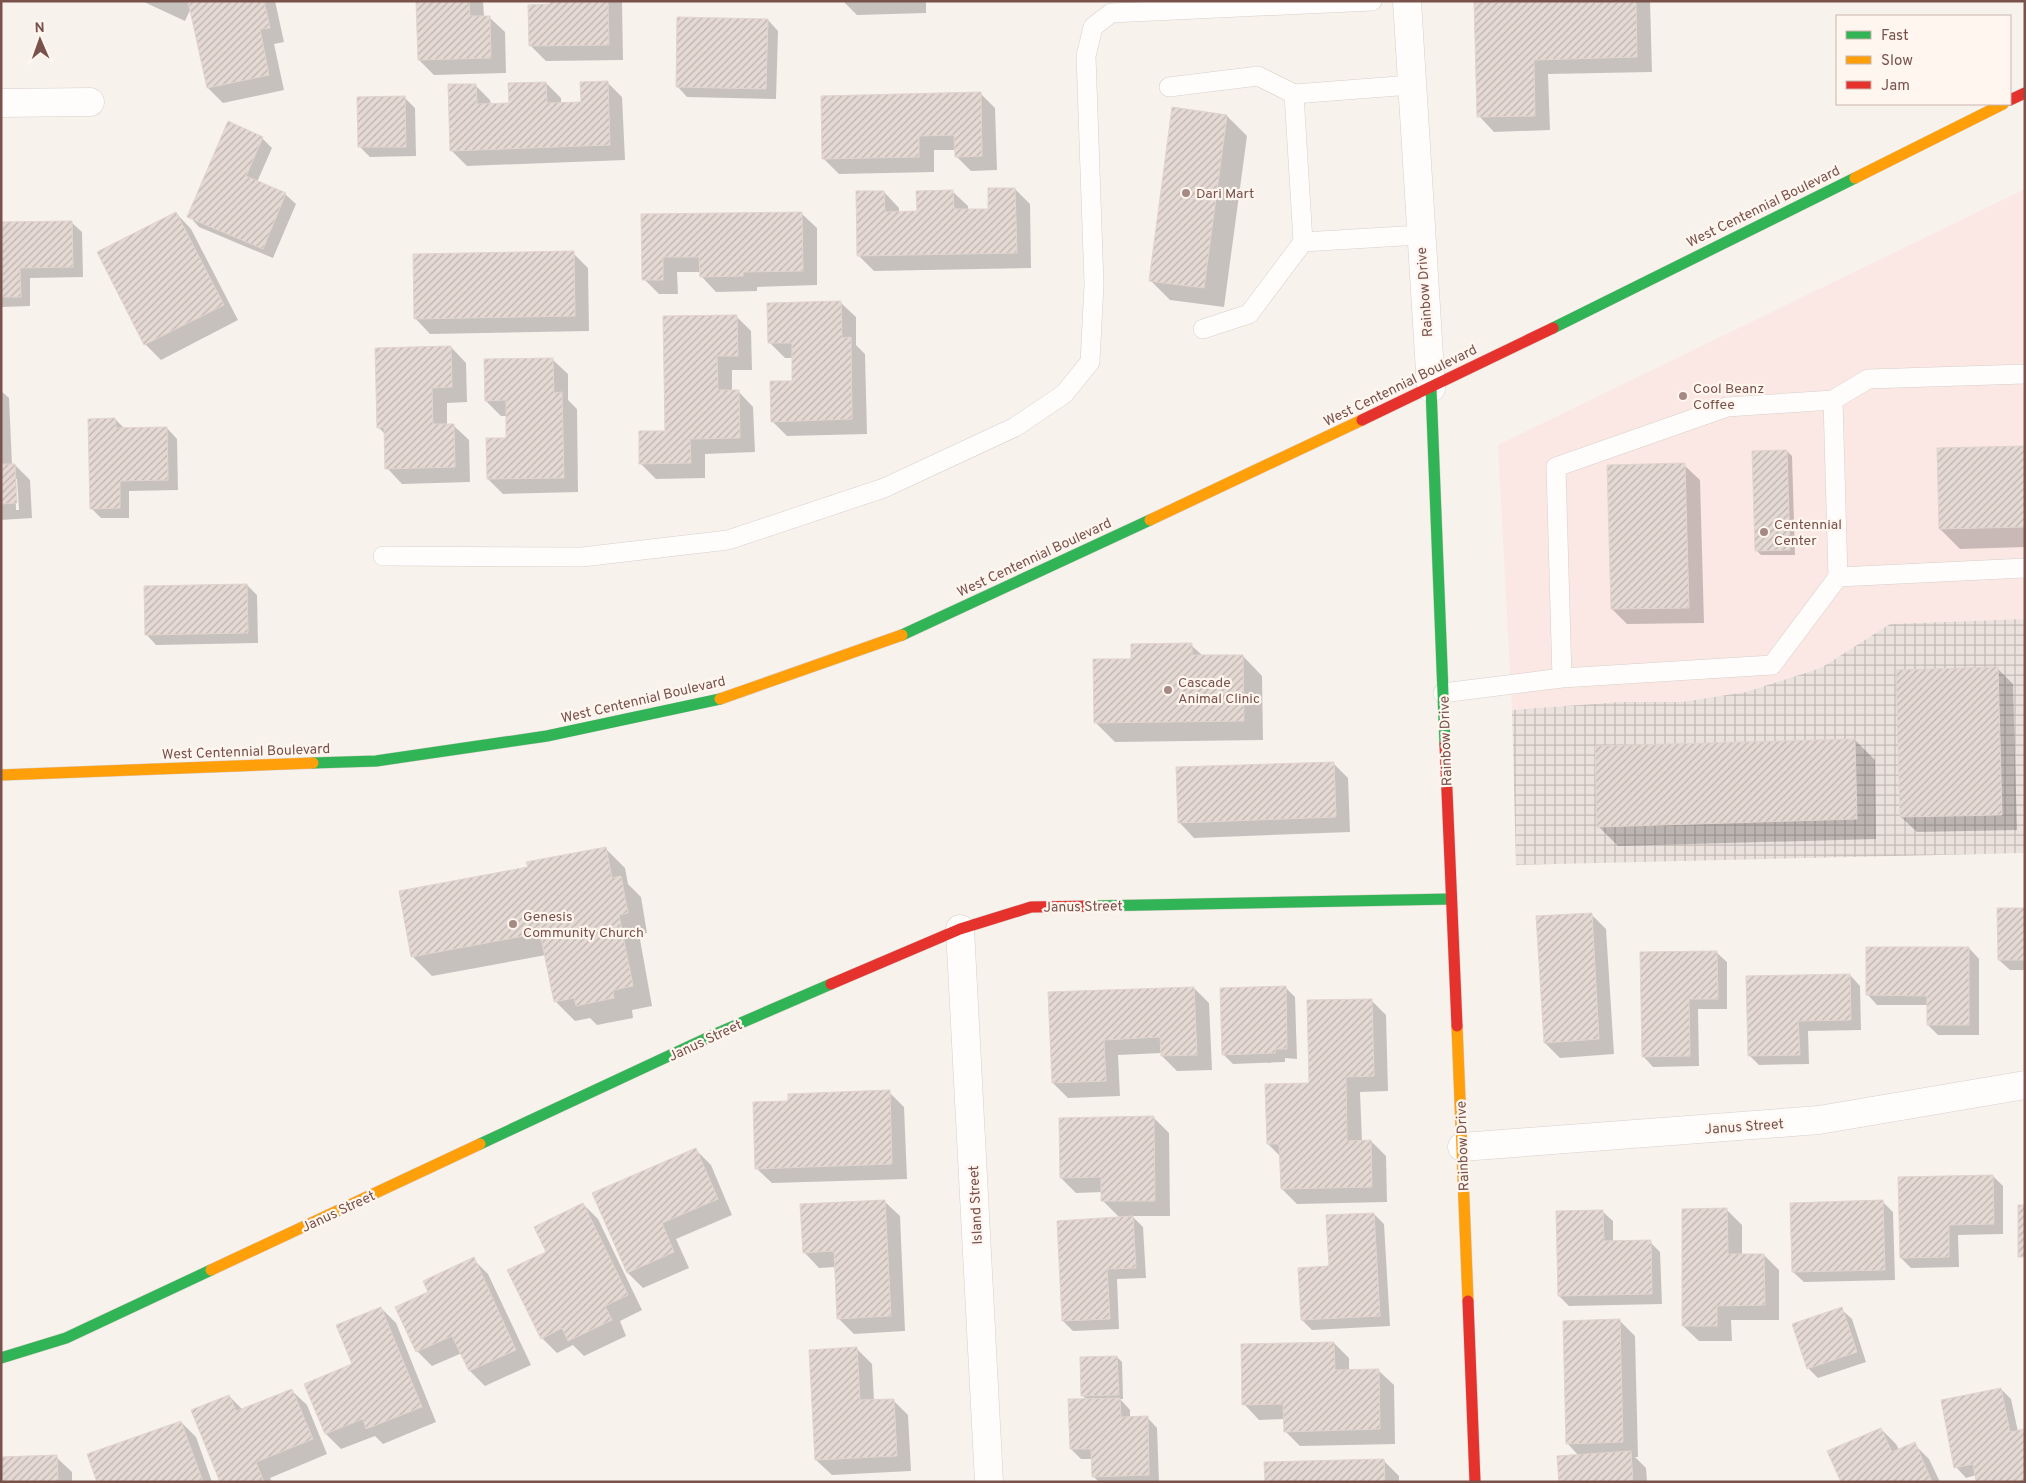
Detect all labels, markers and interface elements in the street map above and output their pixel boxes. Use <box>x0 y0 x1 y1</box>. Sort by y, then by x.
north arrow <box>15 15 65 65</box>
legend <box>1836 15 2011 105</box>
text: N <box>34 20 45 37</box>
text: Fast <box>1881 27 1909 46</box>
text: Slow <box>1881 52 1913 71</box>
text: Jam <box>1881 77 1910 96</box>
street label: West Centennial Boulevard <box>1684 163 1843 252</box>
place label: Dari Mart <box>1196 186 1254 203</box>
marker: Dari Mart <box>1180 187 1192 199</box>
street label: Rainbow Drive <box>1414 246 1437 337</box>
street label: West Centennial Boulevard <box>1321 342 1480 431</box>
place label: Cool Beanz Coffee <box>1693 381 1764 414</box>
marker: Cool Beanz Coffee <box>1677 390 1689 402</box>
street label: West Centennial Boulevard <box>955 515 1115 602</box>
place label: Centennial Center <box>1774 517 1842 550</box>
marker: Centennial Center <box>1758 526 1770 538</box>
street label: West Centennial Boulevard <box>559 673 727 728</box>
place label: Cascade Animal Clinic <box>1178 675 1260 708</box>
marker: Cascade Animal Clinic <box>1162 684 1174 696</box>
street label: Rainbow Drive <box>1436 696 1457 786</box>
street label: West Centennial Boulevard <box>162 741 330 764</box>
street label: Janus Street <box>1043 898 1123 917</box>
place label: Genesis Community Church <box>523 909 644 942</box>
marker: Genesis Community Church <box>507 918 519 930</box>
street label: Janus Street <box>666 1017 745 1066</box>
street label: Rainbow Drive <box>1453 1101 1474 1191</box>
street label: Janus Street <box>1704 1116 1784 1139</box>
street label: Island Street <box>966 1165 987 1245</box>
street label: Janus Street <box>299 1188 378 1237</box>

